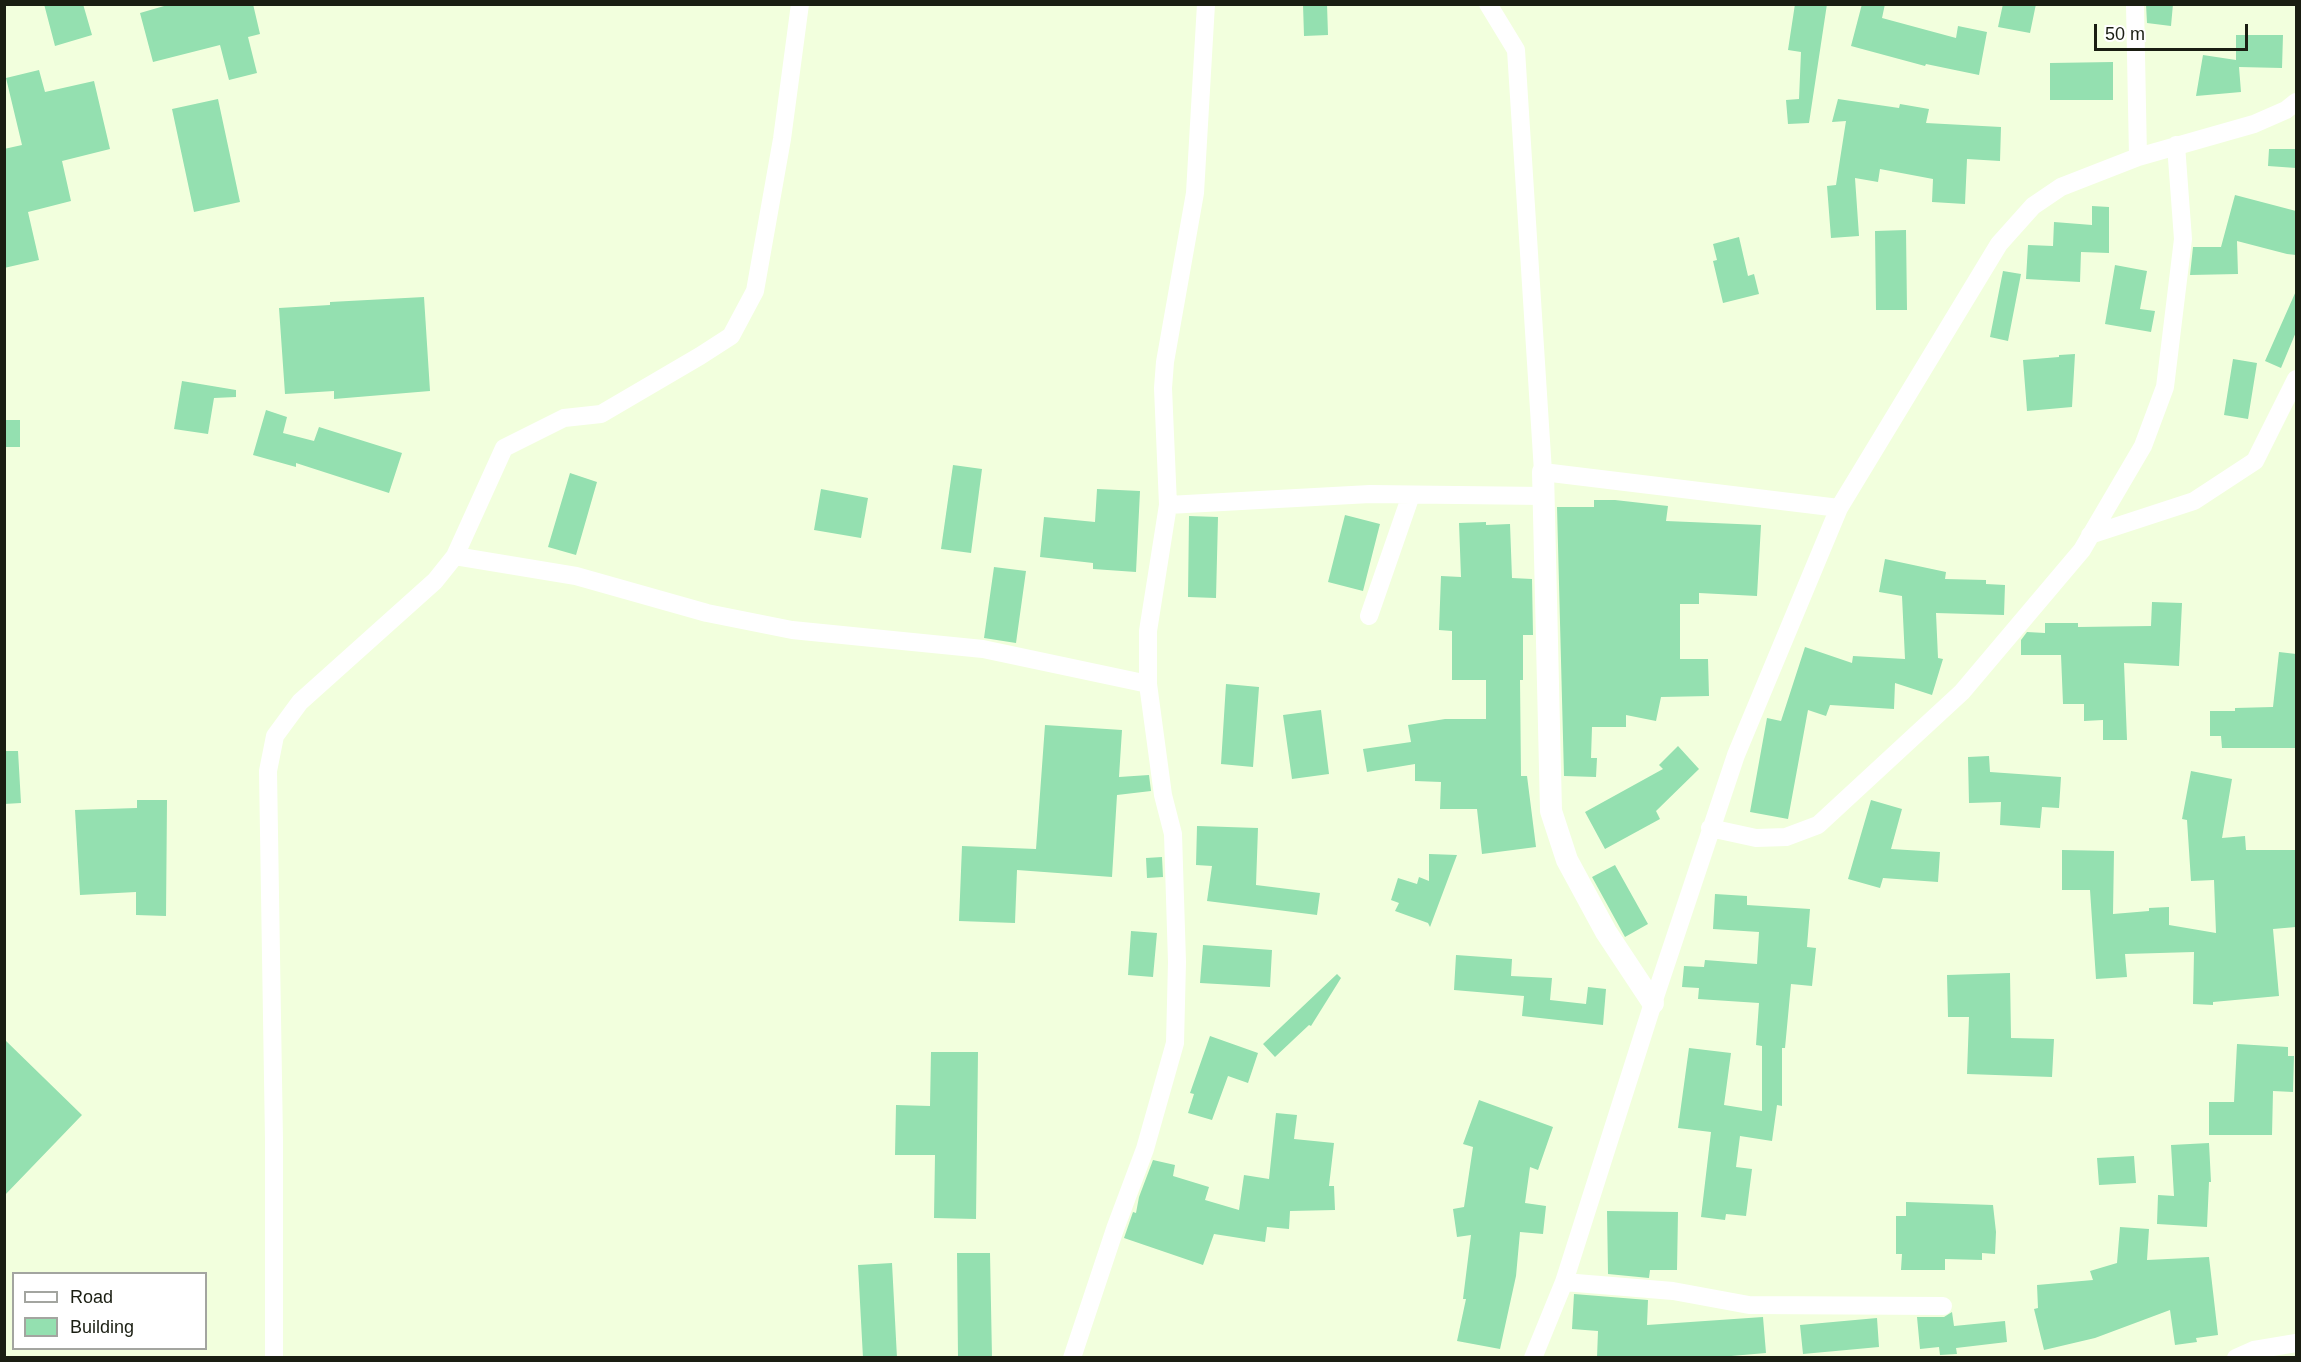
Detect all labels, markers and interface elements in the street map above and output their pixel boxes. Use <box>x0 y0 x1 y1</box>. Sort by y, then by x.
scale bar <box>2097 12 2252 50</box>
text: 50 m <box>2105 24 2145 44</box>
legend <box>12 1272 207 1350</box>
text: Road <box>70 1287 113 1307</box>
text: Building <box>70 1317 134 1337</box>

